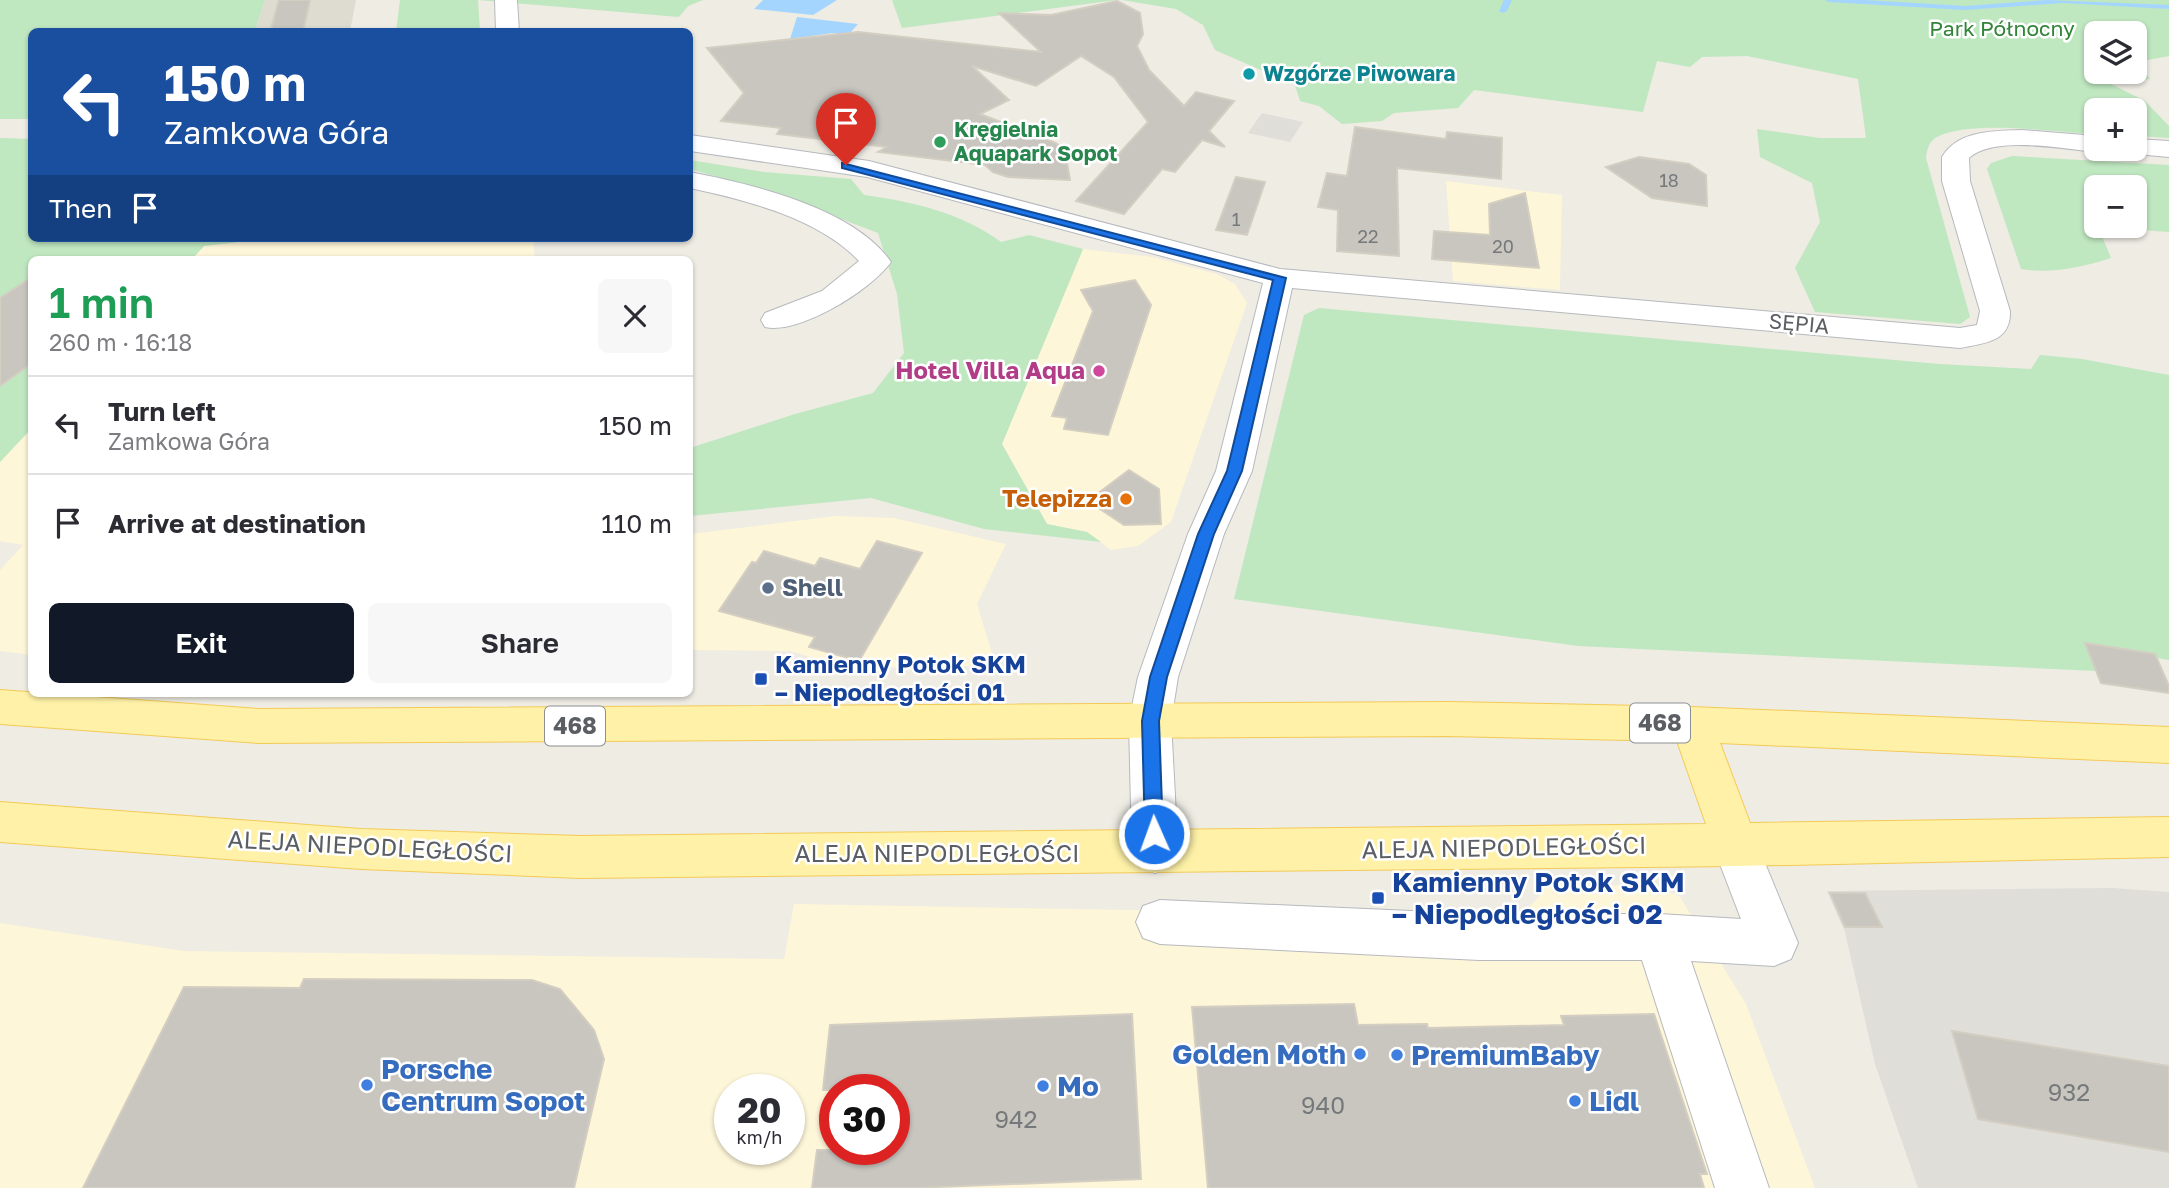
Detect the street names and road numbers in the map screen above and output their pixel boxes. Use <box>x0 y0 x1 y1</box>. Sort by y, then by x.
street label: SĘPIA <box>1768 307 1830 339</box>
road number: 468 <box>1630 704 1690 743</box>
road number: 468 <box>545 706 605 746</box>
street label: ALEJA NIEPODLEGŁOŚCI <box>227 824 513 867</box>
street label: ALEJA NIEPODLEGŁOŚCI <box>1361 830 1647 863</box>
street label: ALEJA NIEPODLEGŁOŚCI <box>794 838 1080 867</box>

